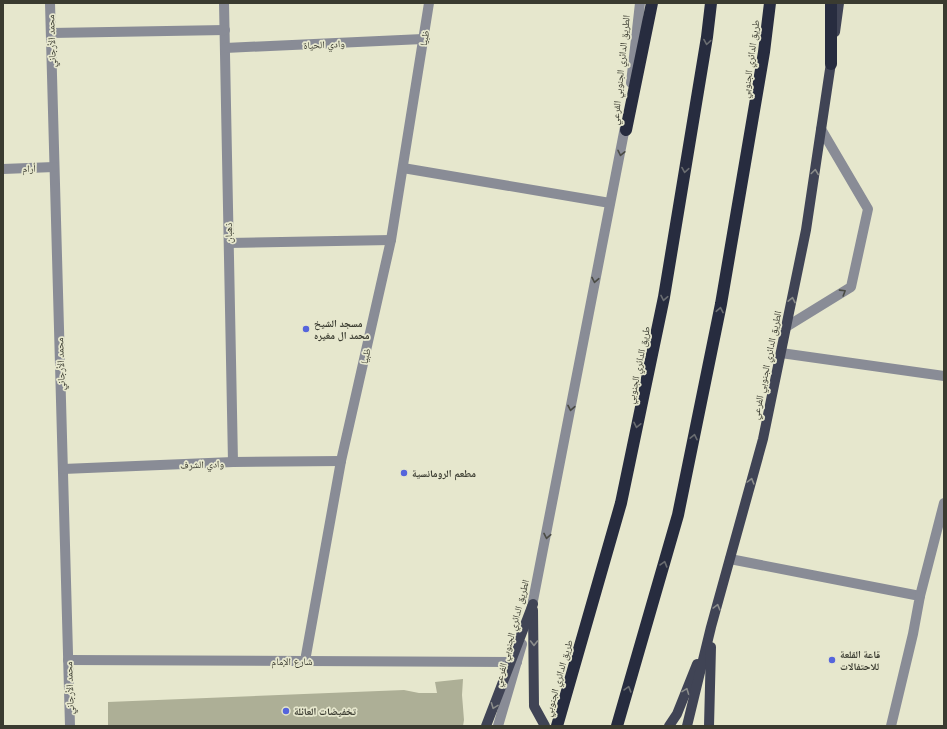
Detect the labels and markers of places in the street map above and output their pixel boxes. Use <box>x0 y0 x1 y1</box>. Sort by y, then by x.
place label: مسجد الشيخ محمد ال مغيره <box>314 317 370 342</box>
marker: مسجد الشيخ محمد ال مغيره <box>301 324 311 334</box>
place label: مطعم الرومانسية <box>412 467 476 481</box>
marker: مطعم الرومانسية <box>399 468 409 478</box>
place label: قاعة القلعة للاحتفالات <box>840 648 880 673</box>
marker: قاعة القلعة للاحتفالات <box>827 655 837 665</box>
place label: تخفيضات العائلة <box>294 705 357 718</box>
marker: تخفيضات العائلة <box>281 706 291 716</box>

